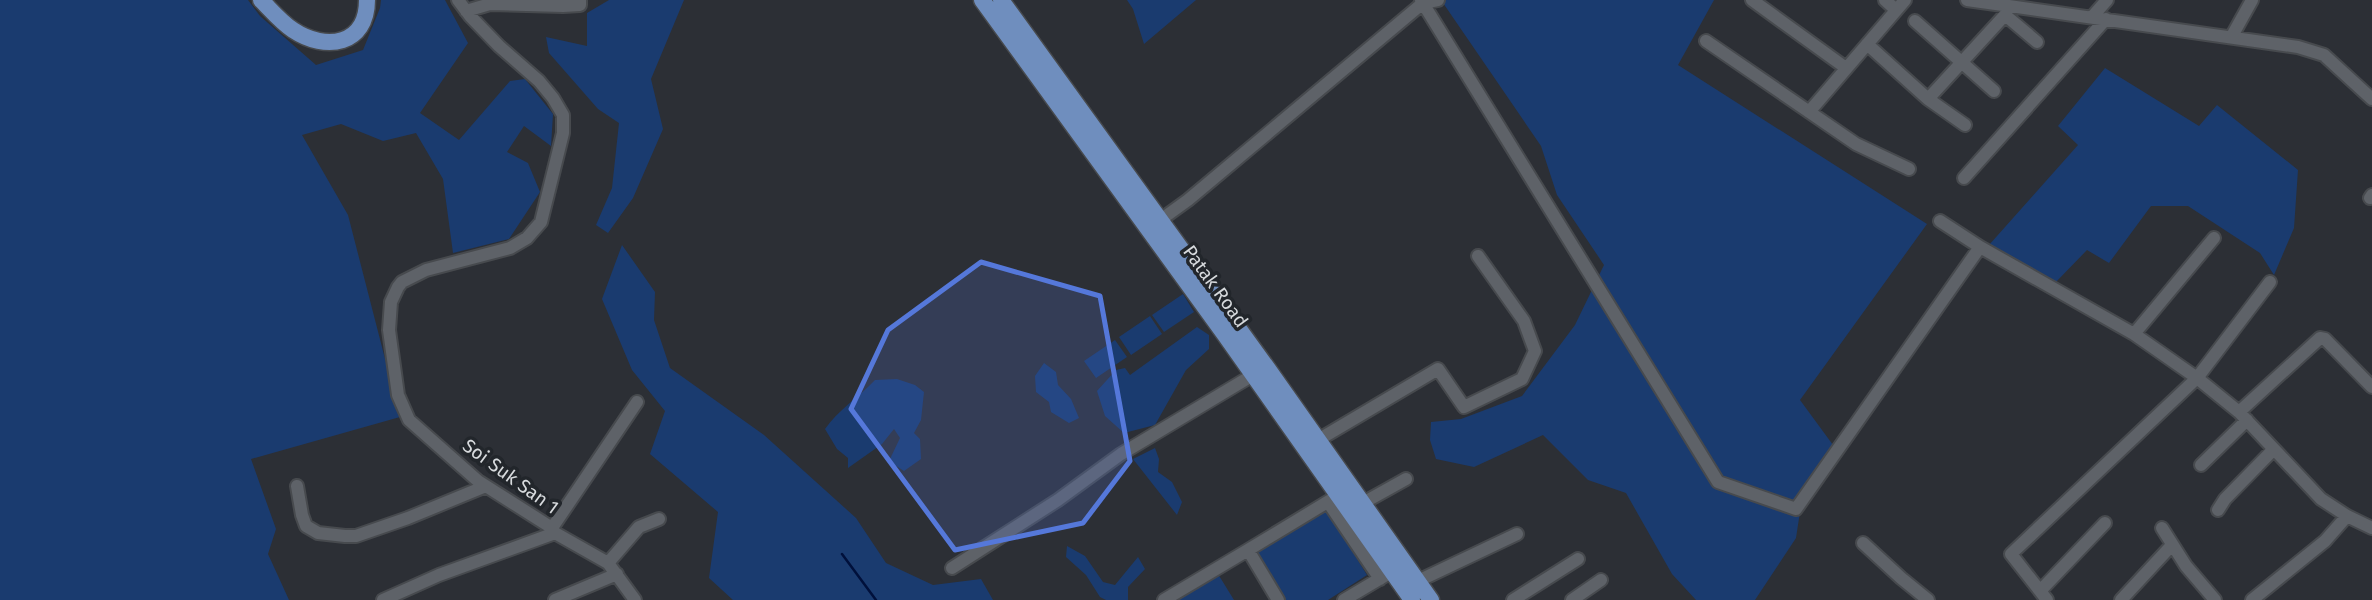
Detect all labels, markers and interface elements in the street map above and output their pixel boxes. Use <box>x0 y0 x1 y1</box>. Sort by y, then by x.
street label: Patak Road <box>1178 241 1253 332</box>
street label: Soi Suk San 1 <box>458 434 563 519</box>

